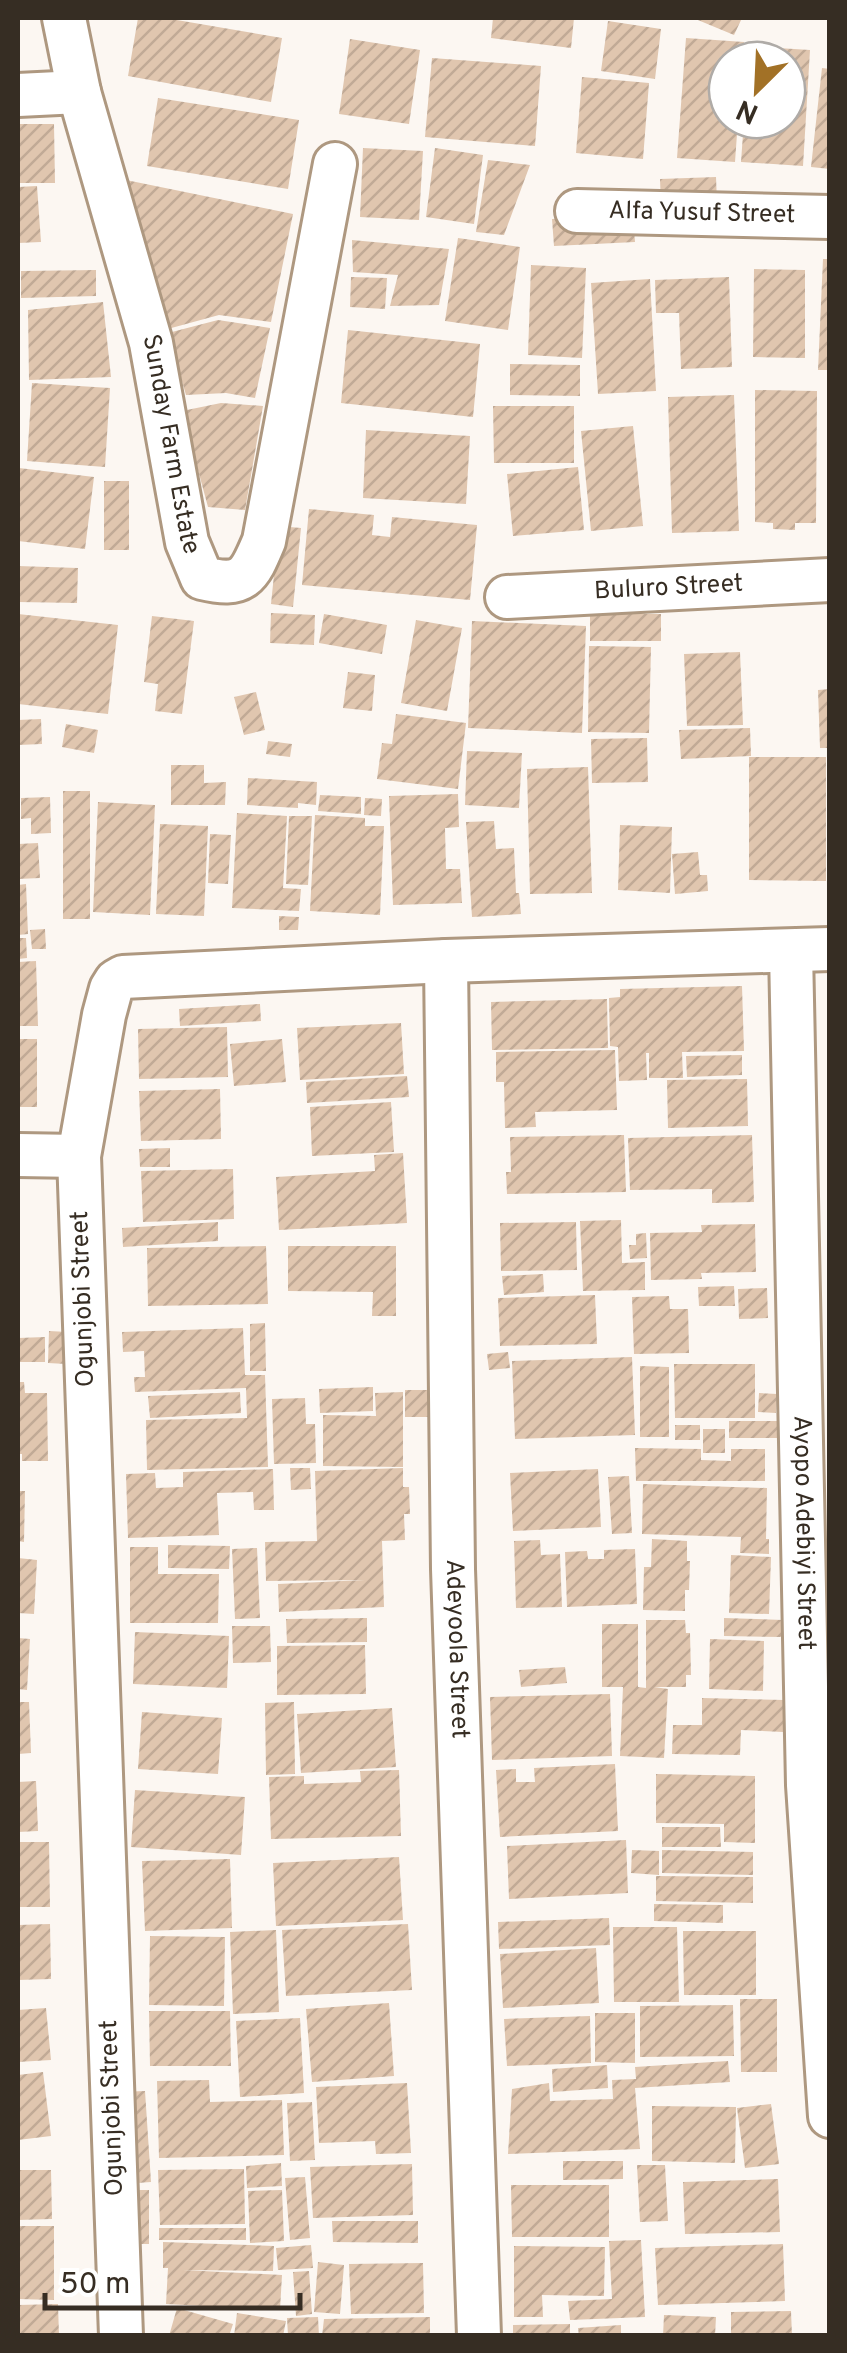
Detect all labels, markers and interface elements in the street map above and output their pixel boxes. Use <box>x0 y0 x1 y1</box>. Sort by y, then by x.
north arrow <box>707 40 807 140</box>
text: N <box>732 90 765 131</box>
street label: Alfa Yusuf Street <box>608 196 796 232</box>
street label: Sunday Farm Estate <box>133 331 207 560</box>
street label: Buluro Street <box>593 569 744 608</box>
street label: Ogunjobi Street <box>65 1210 103 1388</box>
street label: Ayopo Adebiyi Street <box>784 1415 821 1651</box>
street label: Adeyoola Street <box>437 1559 475 1739</box>
street label: Ogunjobi Street <box>94 2019 132 2197</box>
scale bar <box>45 2248 300 2310</box>
text: 50 m <box>60 2267 130 2304</box>

